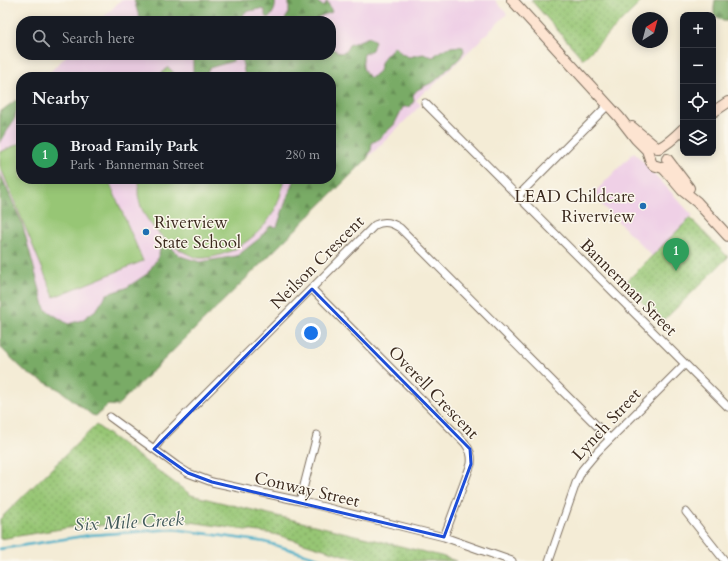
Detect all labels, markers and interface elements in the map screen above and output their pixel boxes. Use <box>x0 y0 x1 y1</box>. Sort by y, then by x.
north arrow <box>632 12 668 48</box>
map controls <box>680 12 716 156</box>
button: + <box>680 12 716 48</box>
search box <box>16 16 336 60</box>
icon: search <box>30 27 52 49</box>
text: Search here <box>62 28 135 48</box>
button: − <box>680 48 716 84</box>
button: locate <box>680 84 716 120</box>
text: Nearby <box>32 87 89 110</box>
button: layers <box>680 120 716 156</box>
text: Broad Family Park <box>70 136 198 156</box>
text: 1 <box>42 146 48 164</box>
text: 280 m <box>286 146 320 164</box>
text: Park · Bannerman Street <box>70 156 204 174</box>
place label: LEAD Childcare Riverview <box>514 185 635 228</box>
marker: LEAD Childcare Riverview <box>638 201 648 211</box>
street label: Neilson Crescent <box>266 210 370 314</box>
place label: Riverview State School <box>154 211 242 254</box>
marker: Riverview State School <box>141 227 151 237</box>
street label: Bannerman Street <box>575 234 683 342</box>
pin: 1 <box>663 238 689 271</box>
your location <box>301 323 321 343</box>
street label: Overell Crescent <box>383 341 484 444</box>
street label: Lynch Street <box>567 383 646 466</box>
street label: Conway Street <box>252 466 362 513</box>
water label: Six Mile Creek <box>74 507 185 538</box>

